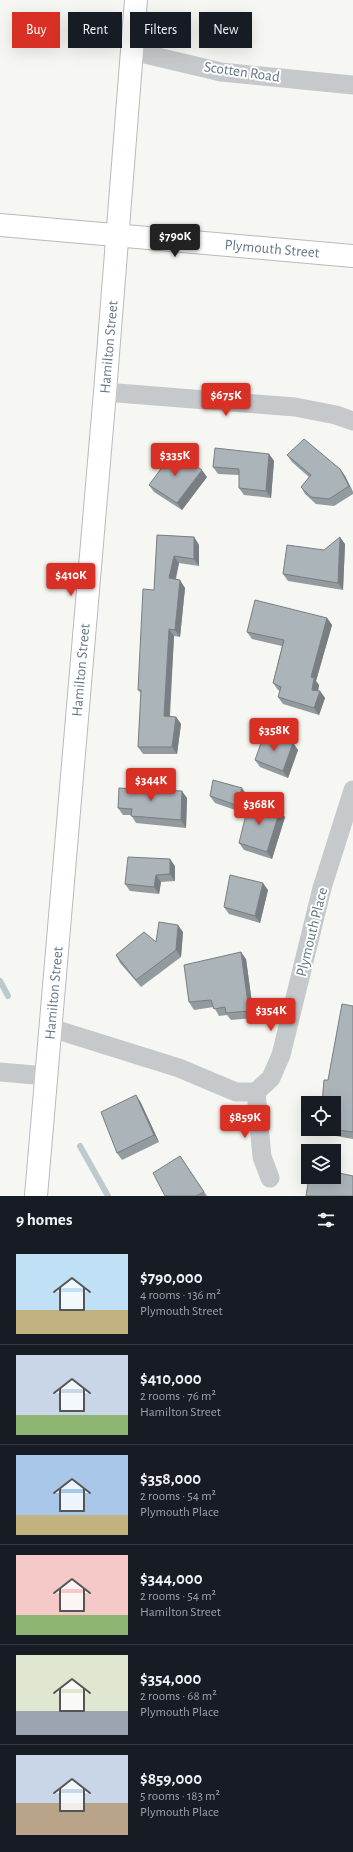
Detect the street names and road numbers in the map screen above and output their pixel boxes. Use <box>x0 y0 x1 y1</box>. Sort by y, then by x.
street label: Scotten Road <box>203 59 281 85</box>
street label: Plymouth Street <box>224 237 320 261</box>
street label: Hamilton Street <box>97 300 121 394</box>
street label: Hamilton Street <box>69 623 93 717</box>
street label: Plymouth Place <box>294 886 330 978</box>
street label: Hamilton Street <box>42 946 66 1040</box>

